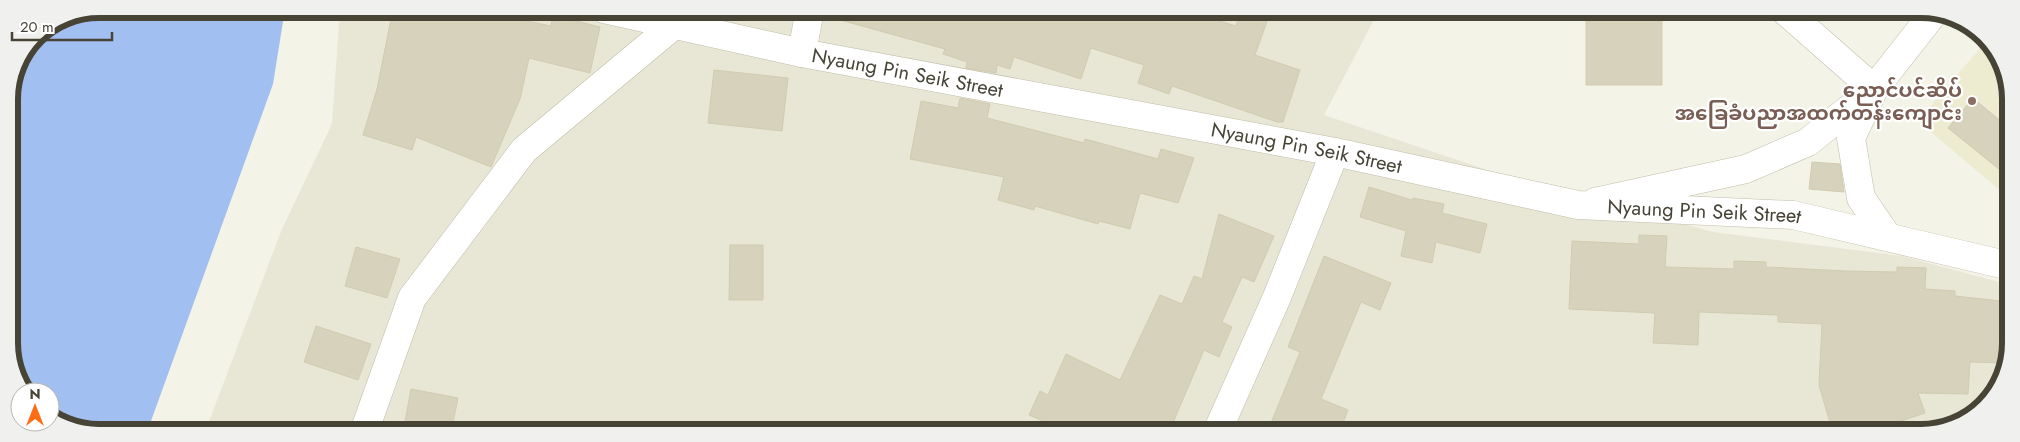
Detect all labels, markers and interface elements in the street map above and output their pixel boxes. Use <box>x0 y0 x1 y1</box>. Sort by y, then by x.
scale bar <box>12 10 112 42</box>
text: 20 m <box>20 16 54 38</box>
street label: Nyaung Pin Seik Street <box>809 41 1006 105</box>
place label: ညောင်ပင်ဆိပ် အခြေခံပညာအထက်တန်းကျောင်း <box>1675 76 1962 130</box>
marker: ညောင်ပင်ဆိပ် အခြေခံပညာအထက်တန်းကျောင်း <box>1966 95 1978 107</box>
street label: Nyaung Pin Seik Street <box>1208 115 1405 181</box>
street label: Nyaung Pin Seik Street <box>1607 192 1804 232</box>
north arrow <box>10 382 60 432</box>
text: N <box>29 384 41 404</box>

